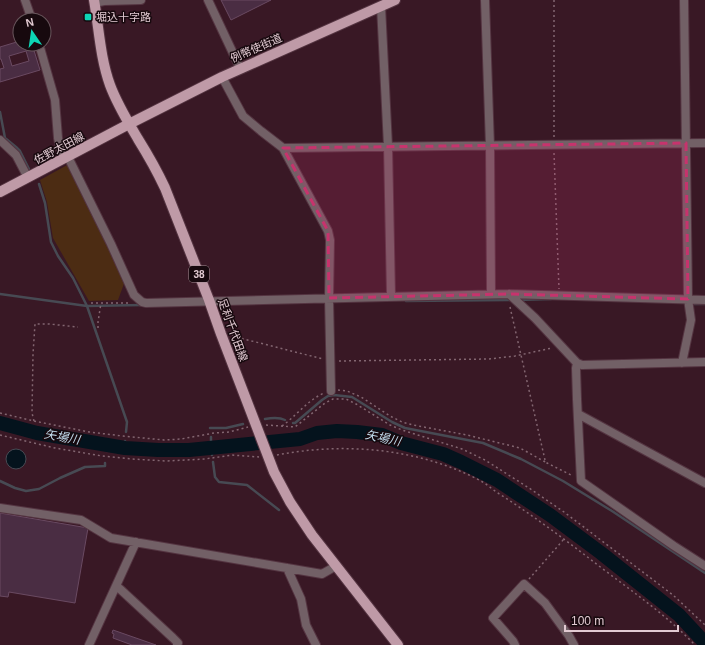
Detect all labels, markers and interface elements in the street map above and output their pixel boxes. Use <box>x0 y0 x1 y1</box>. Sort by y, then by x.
place label: 堀込十字路 <box>96 11 151 23</box>
north arrow <box>12 12 52 52</box>
marker: 堀込十字路 <box>83 12 93 22</box>
text: N <box>25 16 35 29</box>
street label: 例幣使街道 <box>228 31 284 65</box>
street label: 佐野太田線 <box>32 130 86 166</box>
road number: 38 <box>189 266 209 282</box>
street label: 足利千代田線 <box>216 297 250 363</box>
water label: 矢場川 <box>43 427 83 447</box>
water label: 矢場川 <box>364 427 404 449</box>
scale bar <box>565 607 678 633</box>
text: 100 m <box>571 614 604 628</box>

